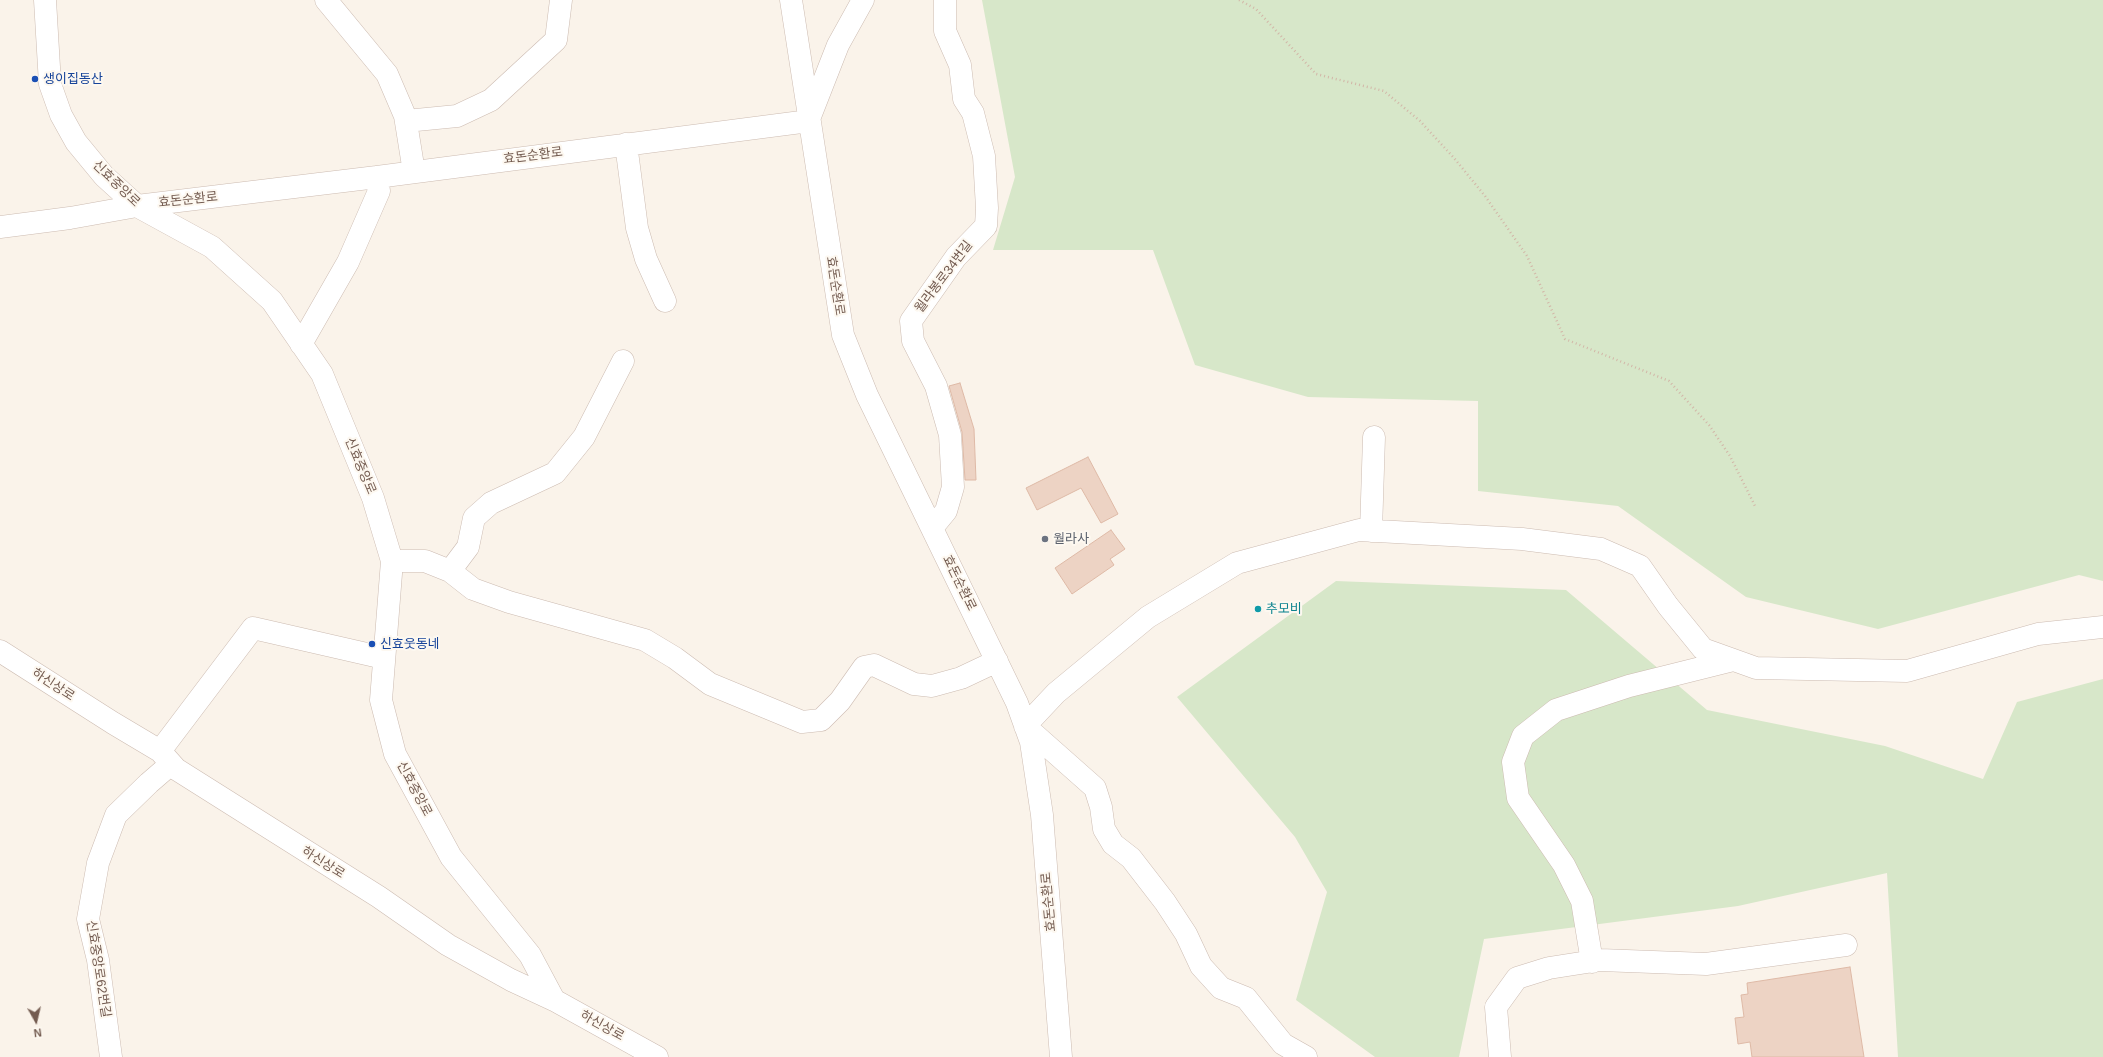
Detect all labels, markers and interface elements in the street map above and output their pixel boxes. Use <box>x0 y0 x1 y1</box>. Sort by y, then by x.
place label: 생이집동산 <box>43 71 103 87</box>
marker: 생이집동산 <box>30 74 40 84</box>
street label: 효돈순환로 <box>502 145 564 167</box>
street label: 신효중앙로 <box>89 158 143 210</box>
street label: 효돈순환로 <box>157 189 219 211</box>
street label: 월라봉로34번길 <box>912 238 976 316</box>
street label: 효돈순환로 <box>823 255 847 317</box>
street label: 신효중앙로 <box>341 435 379 497</box>
place label: 월라사 <box>1053 531 1089 547</box>
marker: 월라사 <box>1040 534 1050 544</box>
street label: 효돈순환로 <box>939 553 979 613</box>
place label: 추모비 <box>1266 601 1302 617</box>
marker: 추모비 <box>1253 604 1263 614</box>
place label: 신효웃동네 <box>380 636 440 652</box>
marker: 신효웃동네 <box>367 639 377 649</box>
street label: 하신상로 <box>29 665 77 705</box>
street label: 신효중앙로 <box>393 759 435 819</box>
street label: 하신상로 <box>299 844 347 882</box>
street label: 효돈순환로 <box>1039 872 1059 932</box>
street label: 신효중앙로62번길 <box>83 919 113 1019</box>
north arrow <box>16 1001 56 1041</box>
street label: 하신상로 <box>577 1008 627 1044</box>
text: N <box>33 1026 42 1039</box>

